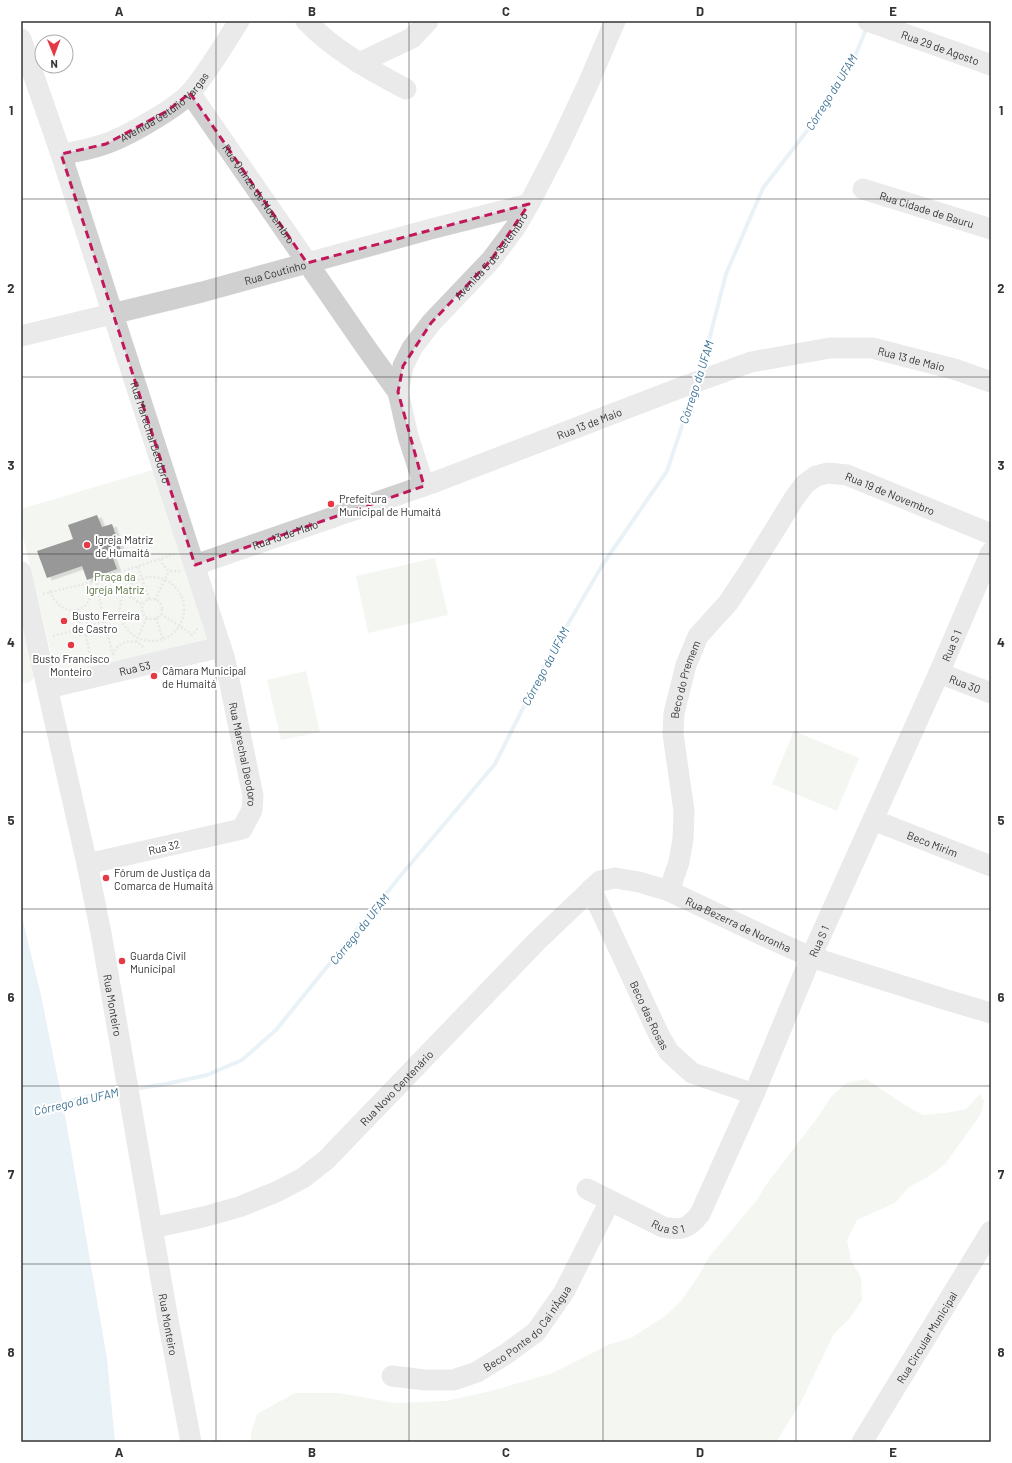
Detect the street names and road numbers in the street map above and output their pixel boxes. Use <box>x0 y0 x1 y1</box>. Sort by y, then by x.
street label: Rua 29 de Agosto <box>900 27 981 67</box>
street label: Avenida Getúlio Vargas <box>117 69 211 143</box>
street label: Rua Quinze de Novembro <box>221 141 298 245</box>
street label: Rua Cidade de Bauru <box>878 188 976 230</box>
street label: Avenida 5 de Setembro <box>451 209 530 301</box>
street label: Rua Coutinho <box>243 257 307 287</box>
street label: Rua 13 de Maio <box>877 343 946 373</box>
street label: Rua Marechal Deodoro <box>129 379 174 485</box>
street label: Rua 13 de Maio <box>555 404 623 441</box>
street label: Rua 19 de Novembro <box>844 469 937 517</box>
street label: Rua 13 de Maio <box>250 517 319 551</box>
street label: Rua S 1 <box>938 628 963 663</box>
street label: Beco do Premem <box>667 638 702 719</box>
street label: Rua 53 <box>118 657 152 677</box>
street label: Rua 30 <box>948 671 983 695</box>
street label: Rua Marechal Deodoro <box>227 701 260 807</box>
street label: Beco Mirim <box>905 828 960 859</box>
street label: Rua 32 <box>147 837 181 857</box>
street label: Rua Bezerra de Noronha <box>684 893 793 954</box>
street label: Rua S 1 <box>806 923 831 959</box>
street label: Rua Monteiro <box>102 973 125 1037</box>
street label: Beco das Rosas <box>628 978 672 1051</box>
street label: Rua Novo Centenário <box>357 1047 435 1128</box>
street label: Rua S 1 <box>650 1216 686 1235</box>
street label: Beco Ponte do Cai n'Água <box>480 1283 573 1373</box>
street label: Rua Circular Municipal <box>893 1289 959 1385</box>
street label: Rua Monteiro <box>157 1292 181 1356</box>

